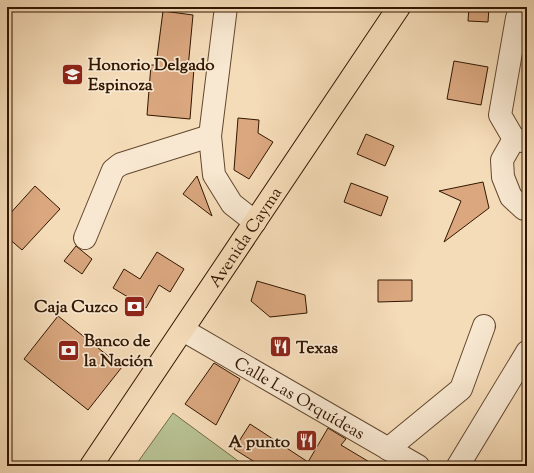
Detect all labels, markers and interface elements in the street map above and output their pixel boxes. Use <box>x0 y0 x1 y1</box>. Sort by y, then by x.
place label: Honorio Delgado Espinoza <box>88 54 214 98</box>
school or university icon: Honorio Delgado Espinoza <box>59 61 85 87</box>
street label: Avenida Cayma <box>204 183 289 293</box>
bank icon: Caja Cuzco <box>121 293 147 319</box>
place label: Caja Cuzco <box>34 296 118 320</box>
place label: Banco de la Nación <box>84 330 154 374</box>
restaurant icon: Texas <box>268 334 294 360</box>
bank icon: Banco de la Nación <box>55 337 81 363</box>
place label: Texas <box>296 337 338 361</box>
street label: Calle Las Orquídeas <box>229 352 369 447</box>
restaurant icon: A punto <box>293 428 319 454</box>
place label: A punto <box>228 431 290 455</box>

